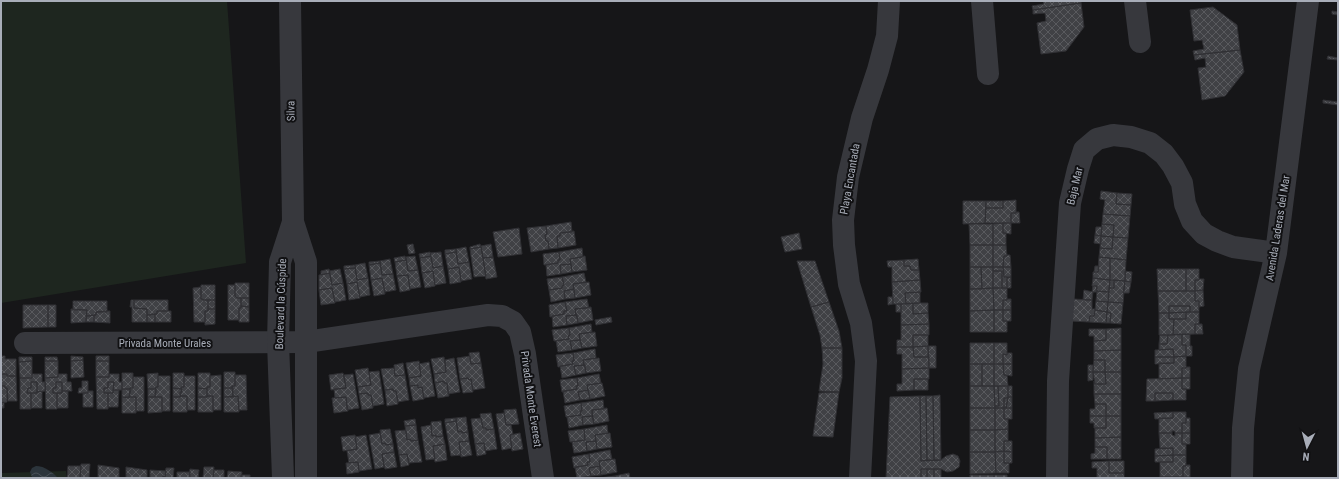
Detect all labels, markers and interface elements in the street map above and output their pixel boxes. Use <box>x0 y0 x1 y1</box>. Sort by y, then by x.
street label: Silva <box>284 101 298 121</box>
street label: Playa Encantada <box>837 143 863 215</box>
street label: Baja Mar <box>1064 165 1086 206</box>
street label: Avenida Laderas del Mar <box>1263 174 1293 282</box>
street label: Boulevard la Cúspide <box>273 258 289 350</box>
street label: Privada Monte Urales <box>119 337 211 350</box>
street label: Privada Monte Everest <box>518 350 544 448</box>
north arrow <box>1287 427 1327 467</box>
text: N <box>1302 450 1310 463</box>

